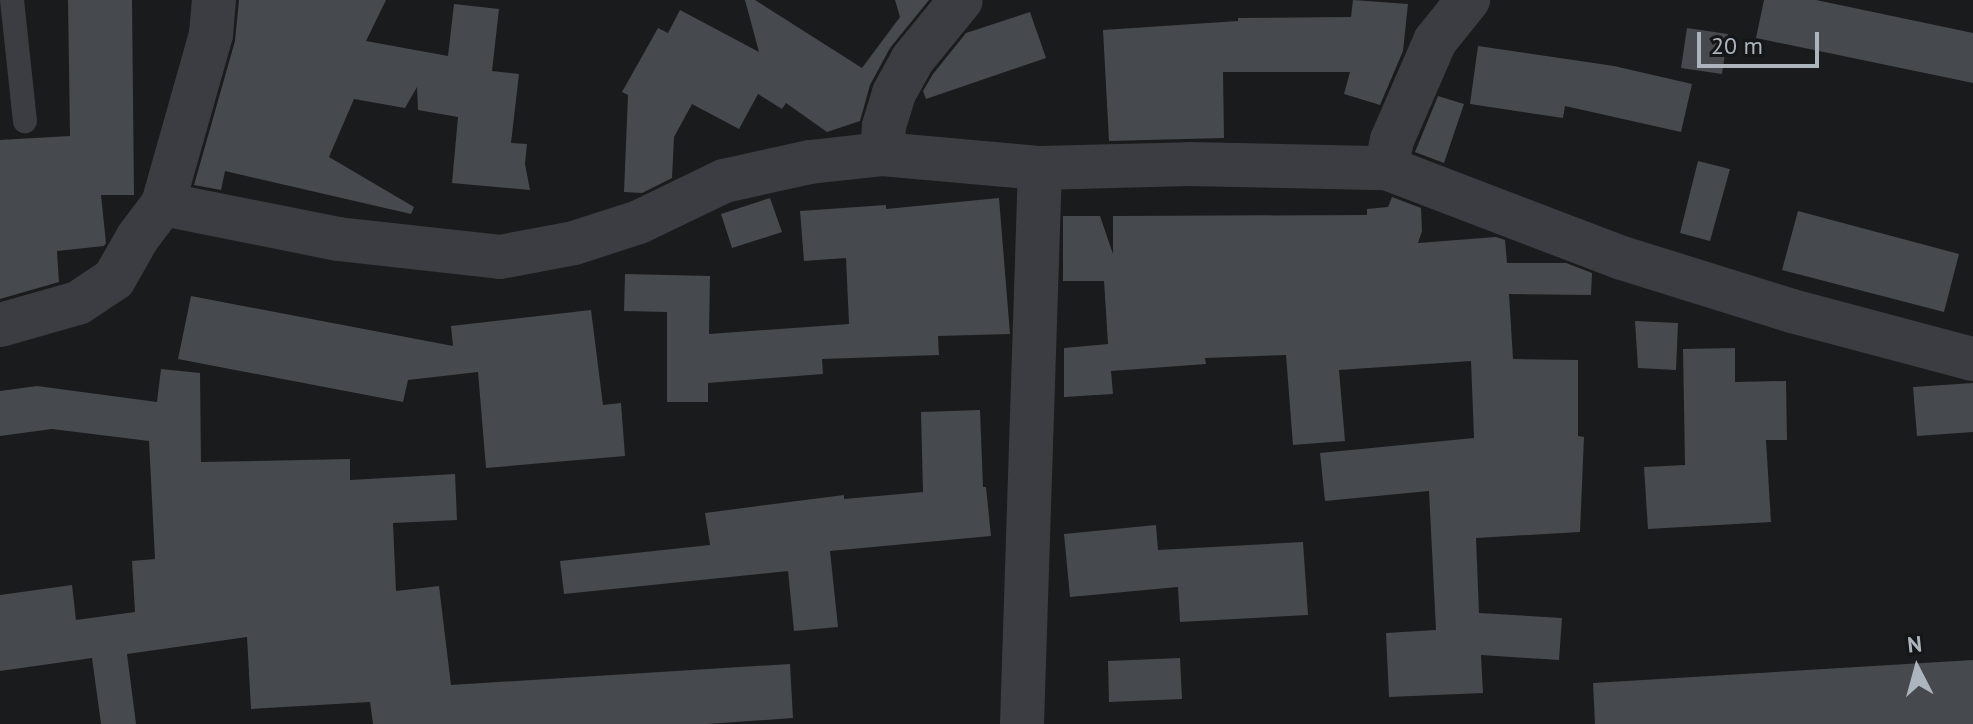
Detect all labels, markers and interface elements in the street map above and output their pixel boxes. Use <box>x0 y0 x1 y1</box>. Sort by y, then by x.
scale bar <box>1701 16 1823 66</box>
text: 20 m <box>1711 30 1763 61</box>
north arrow <box>1877 628 1957 708</box>
text: N <box>1906 629 1923 659</box>

